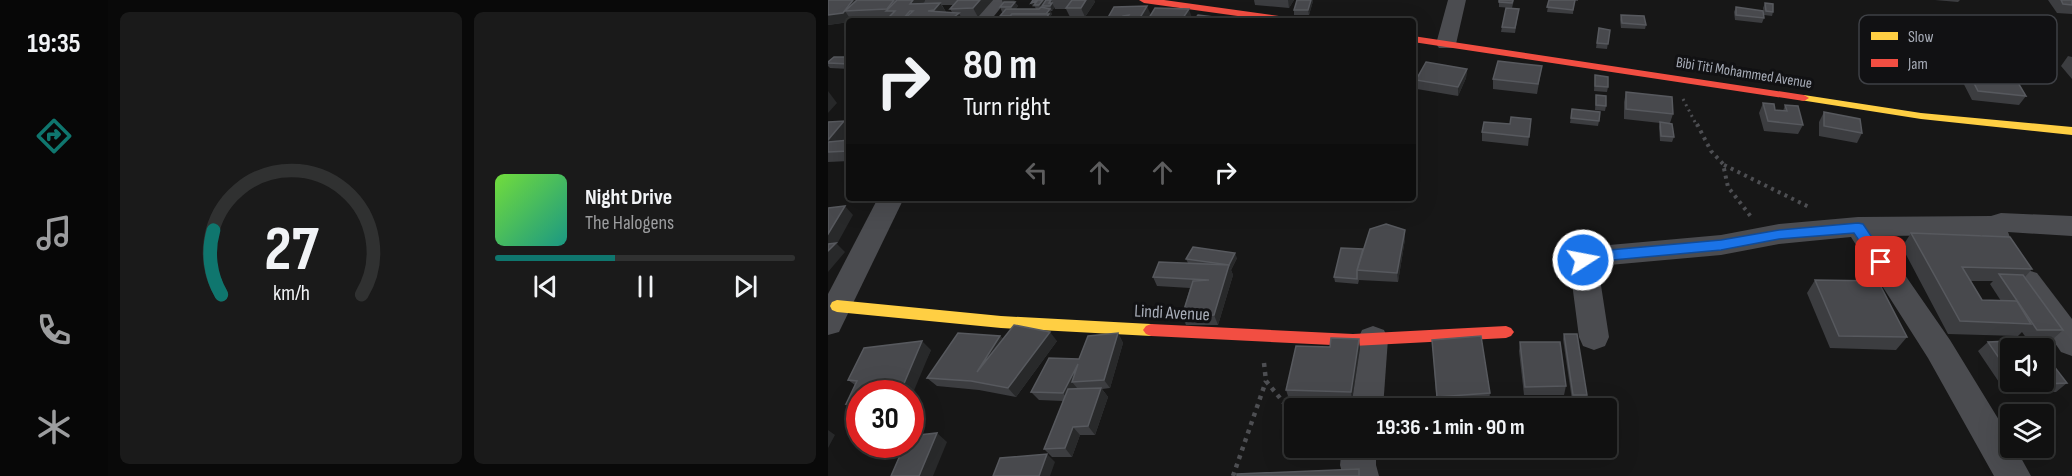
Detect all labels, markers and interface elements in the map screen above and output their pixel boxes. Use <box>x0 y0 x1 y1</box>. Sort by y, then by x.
legend <box>1859 15 2057 84</box>
text: 19:35 <box>27 28 81 60</box>
text: Slow <box>1908 28 1933 47</box>
text: 80 m <box>963 40 1037 91</box>
icon: right <box>864 42 942 120</box>
street label: Bibi Titi Mohammed Avenue <box>1675 53 1813 93</box>
text: Jam <box>1907 55 1928 74</box>
text: Turn right <box>963 91 1050 123</box>
icon: directions <box>33 115 75 157</box>
icon: left <box>1020 156 1053 189</box>
icon: ahead <box>1083 156 1116 189</box>
icon: ahead <box>1146 156 1179 189</box>
icon: right <box>1209 156 1242 189</box>
text: Night Drive <box>585 184 672 211</box>
text: The Halogens <box>585 211 674 235</box>
icon: music <box>33 212 75 254</box>
text: 27 <box>264 213 319 288</box>
position arrow <box>1551 228 1615 292</box>
pin <box>1855 236 1906 287</box>
icon: arrive <box>1864 245 1897 278</box>
icon: previous <box>529 270 562 303</box>
icon: pause <box>629 270 662 303</box>
icon: next <box>729 270 762 303</box>
text: km/h <box>272 281 310 306</box>
street label: Lindi Avenue <box>1134 301 1210 325</box>
icon: phone <box>33 309 75 351</box>
map controls <box>2000 338 2054 458</box>
button: sound <box>2000 338 2054 392</box>
speed limit sign: 30 <box>846 380 924 458</box>
button: layers <box>2000 404 2054 458</box>
icon: climate <box>33 406 75 448</box>
text: 19:36 · 1 min · 90 m <box>1376 414 1525 441</box>

